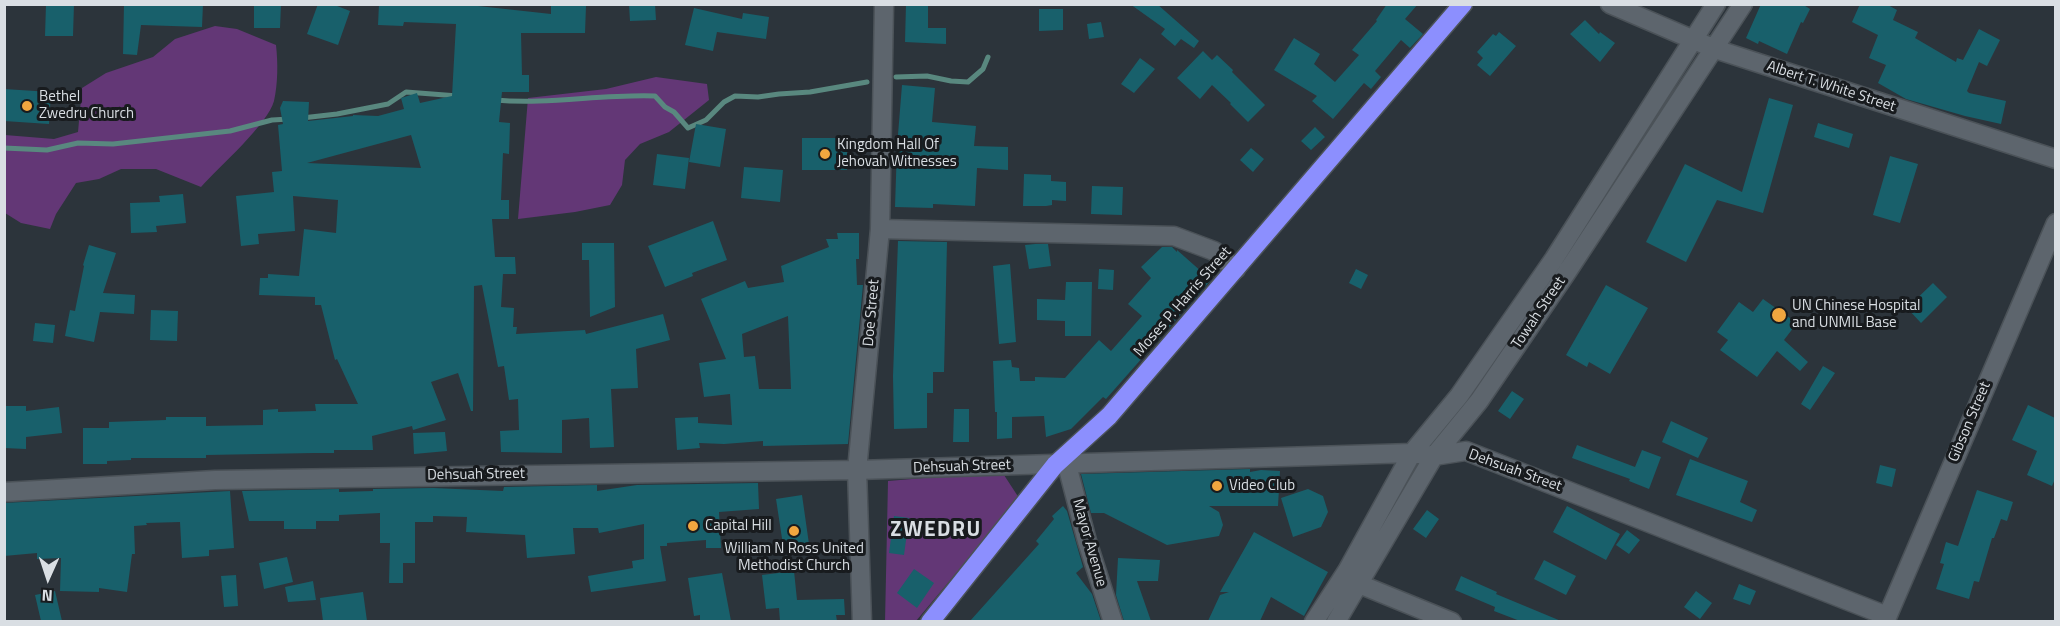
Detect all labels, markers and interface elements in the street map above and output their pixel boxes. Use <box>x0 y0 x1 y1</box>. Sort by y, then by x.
street label: Albert T. White Street <box>1764 58 1898 116</box>
place label: Bethel Zwedru Church <box>39 88 134 123</box>
marker: Bethel Zwedru Church <box>20 99 34 113</box>
place label: Kingdom Hall Of Jehovah Witnesses <box>837 136 957 171</box>
marker: Kingdom Hall Of Jehovah Witnesses <box>818 147 832 161</box>
street label: Moses P. Harris Street <box>1130 243 1236 361</box>
street label: Towah Street <box>1508 273 1570 353</box>
street label: Doe Street <box>860 279 884 347</box>
place label: UN Chinese Hospital and UNMIL Base <box>1792 297 1920 332</box>
marker: UN Chinese Hospital and UNMIL Base <box>1770 306 1788 324</box>
street label: Gibson Street <box>1945 379 1995 465</box>
street label: Dehsuah Street <box>1466 446 1564 496</box>
street label: Dehsuah Street <box>913 456 1011 478</box>
street label: Dehsuah Street <box>427 465 525 485</box>
place label: Video Club <box>1229 477 1295 495</box>
marker: Video Club <box>1210 479 1224 493</box>
street label: Mayor Avenue <box>1068 497 1110 589</box>
place label: Capital Hill <box>705 517 772 535</box>
district label: ZWEDRU <box>890 518 982 544</box>
marker: Capital Hill <box>686 519 700 533</box>
marker: William N Ross United Methodist Church <box>787 524 801 538</box>
place label: William N Ross United Methodist Church <box>724 540 864 575</box>
north arrow <box>18 548 78 608</box>
text: N <box>41 584 53 608</box>

